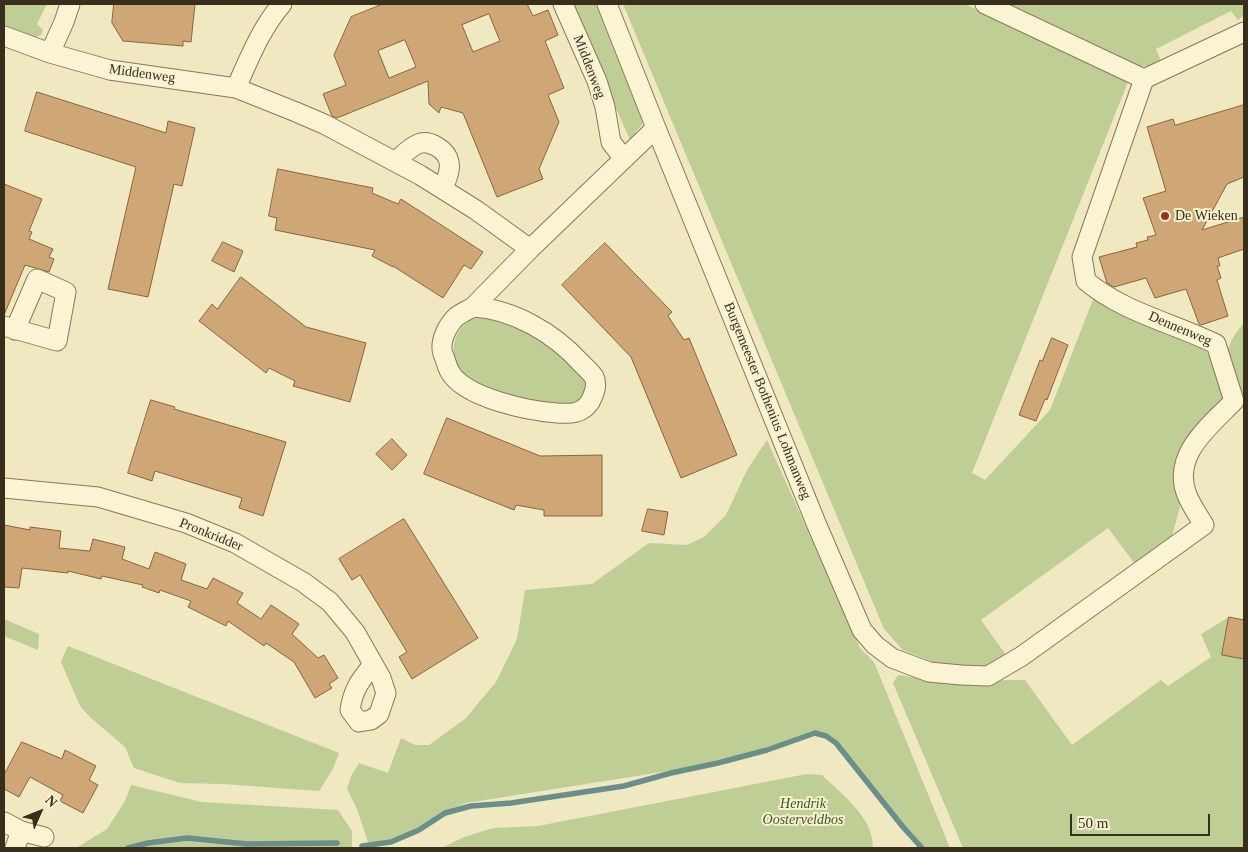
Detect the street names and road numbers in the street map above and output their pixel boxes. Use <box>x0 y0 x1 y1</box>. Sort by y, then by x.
street label: Middenweg <box>569 33 609 101</box>
street label: Middenweg <box>108 61 176 87</box>
street label: Burgemeester Bothenius Lohmanweg <box>720 300 814 502</box>
street label: Dennenweg <box>1146 308 1214 350</box>
street label: Pronkridder <box>177 515 245 555</box>

